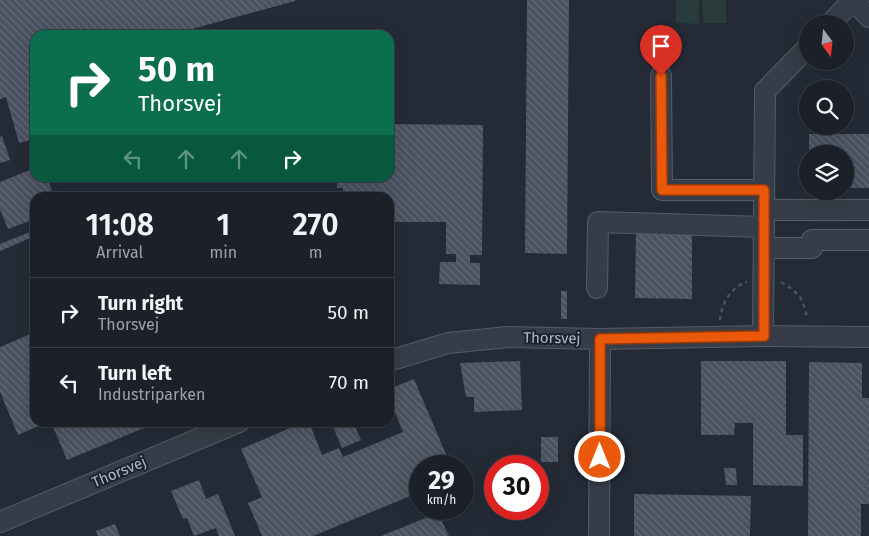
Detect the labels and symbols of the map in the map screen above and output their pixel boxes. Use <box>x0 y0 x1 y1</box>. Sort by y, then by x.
north arrow <box>799 15 854 70</box>
pin <box>640 25 682 76</box>
street label: Thorsvej <box>523 329 581 347</box>
position arrow <box>573 430 625 482</box>
street label: Thorsvej <box>89 453 149 491</box>
speed limit sign: 30 <box>484 455 549 520</box>

